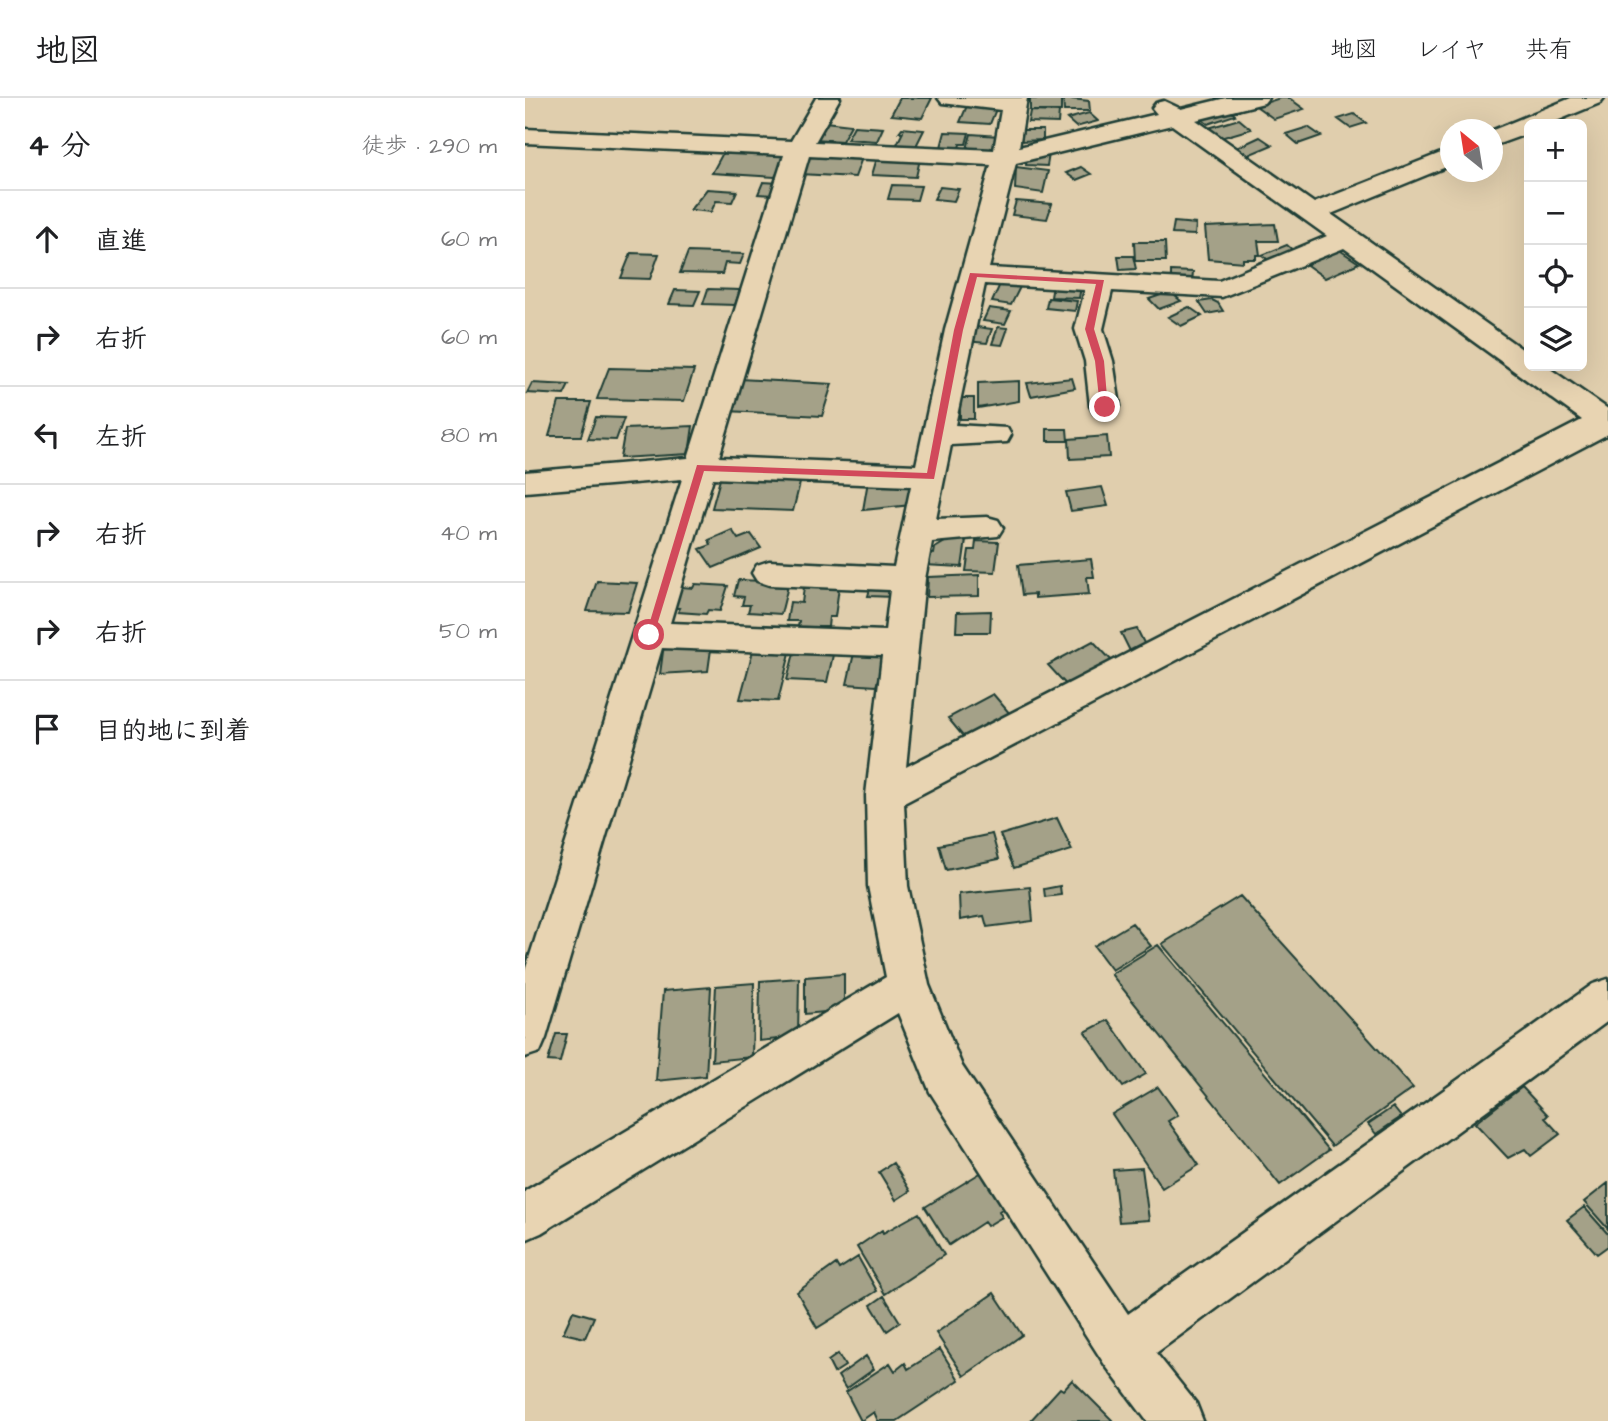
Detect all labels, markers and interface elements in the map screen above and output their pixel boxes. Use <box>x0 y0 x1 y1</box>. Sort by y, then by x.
text: 地図 <box>35 28 101 74</box>
text: 地図 <box>1330 33 1378 67</box>
text: レイヤ <box>1416 33 1487 67</box>
text: 共有 <box>1525 33 1573 67</box>
north arrow <box>1440 119 1503 182</box>
map controls <box>1524 119 1587 371</box>
button: + <box>1524 119 1587 182</box>
text: 4 分 <box>28 125 90 167</box>
text: 徒歩 · 290 m <box>361 130 497 162</box>
button: − <box>1524 182 1587 245</box>
icon: ahead <box>28 220 66 258</box>
text: 直進 <box>95 223 147 259</box>
text: 60 m <box>441 223 497 255</box>
button: locate <box>1524 245 1587 308</box>
button: layers <box>1524 308 1587 371</box>
icon: right <box>28 318 66 356</box>
text: 右折 <box>95 321 147 357</box>
text: 60 m <box>441 321 497 353</box>
route end <box>1089 391 1120 422</box>
icon: left <box>28 416 66 454</box>
text: 左折 <box>95 419 147 455</box>
text: 80 m <box>440 419 497 451</box>
icon: right <box>28 514 66 552</box>
text: 右折 <box>95 517 147 553</box>
text: 40 m <box>440 517 497 549</box>
icon: right <box>28 612 66 650</box>
text: 右折 <box>95 615 147 651</box>
text: 50 m <box>439 615 497 647</box>
route start <box>633 619 664 650</box>
icon: arrive <box>28 710 66 748</box>
text: 目的地に到着 <box>95 713 251 749</box>

